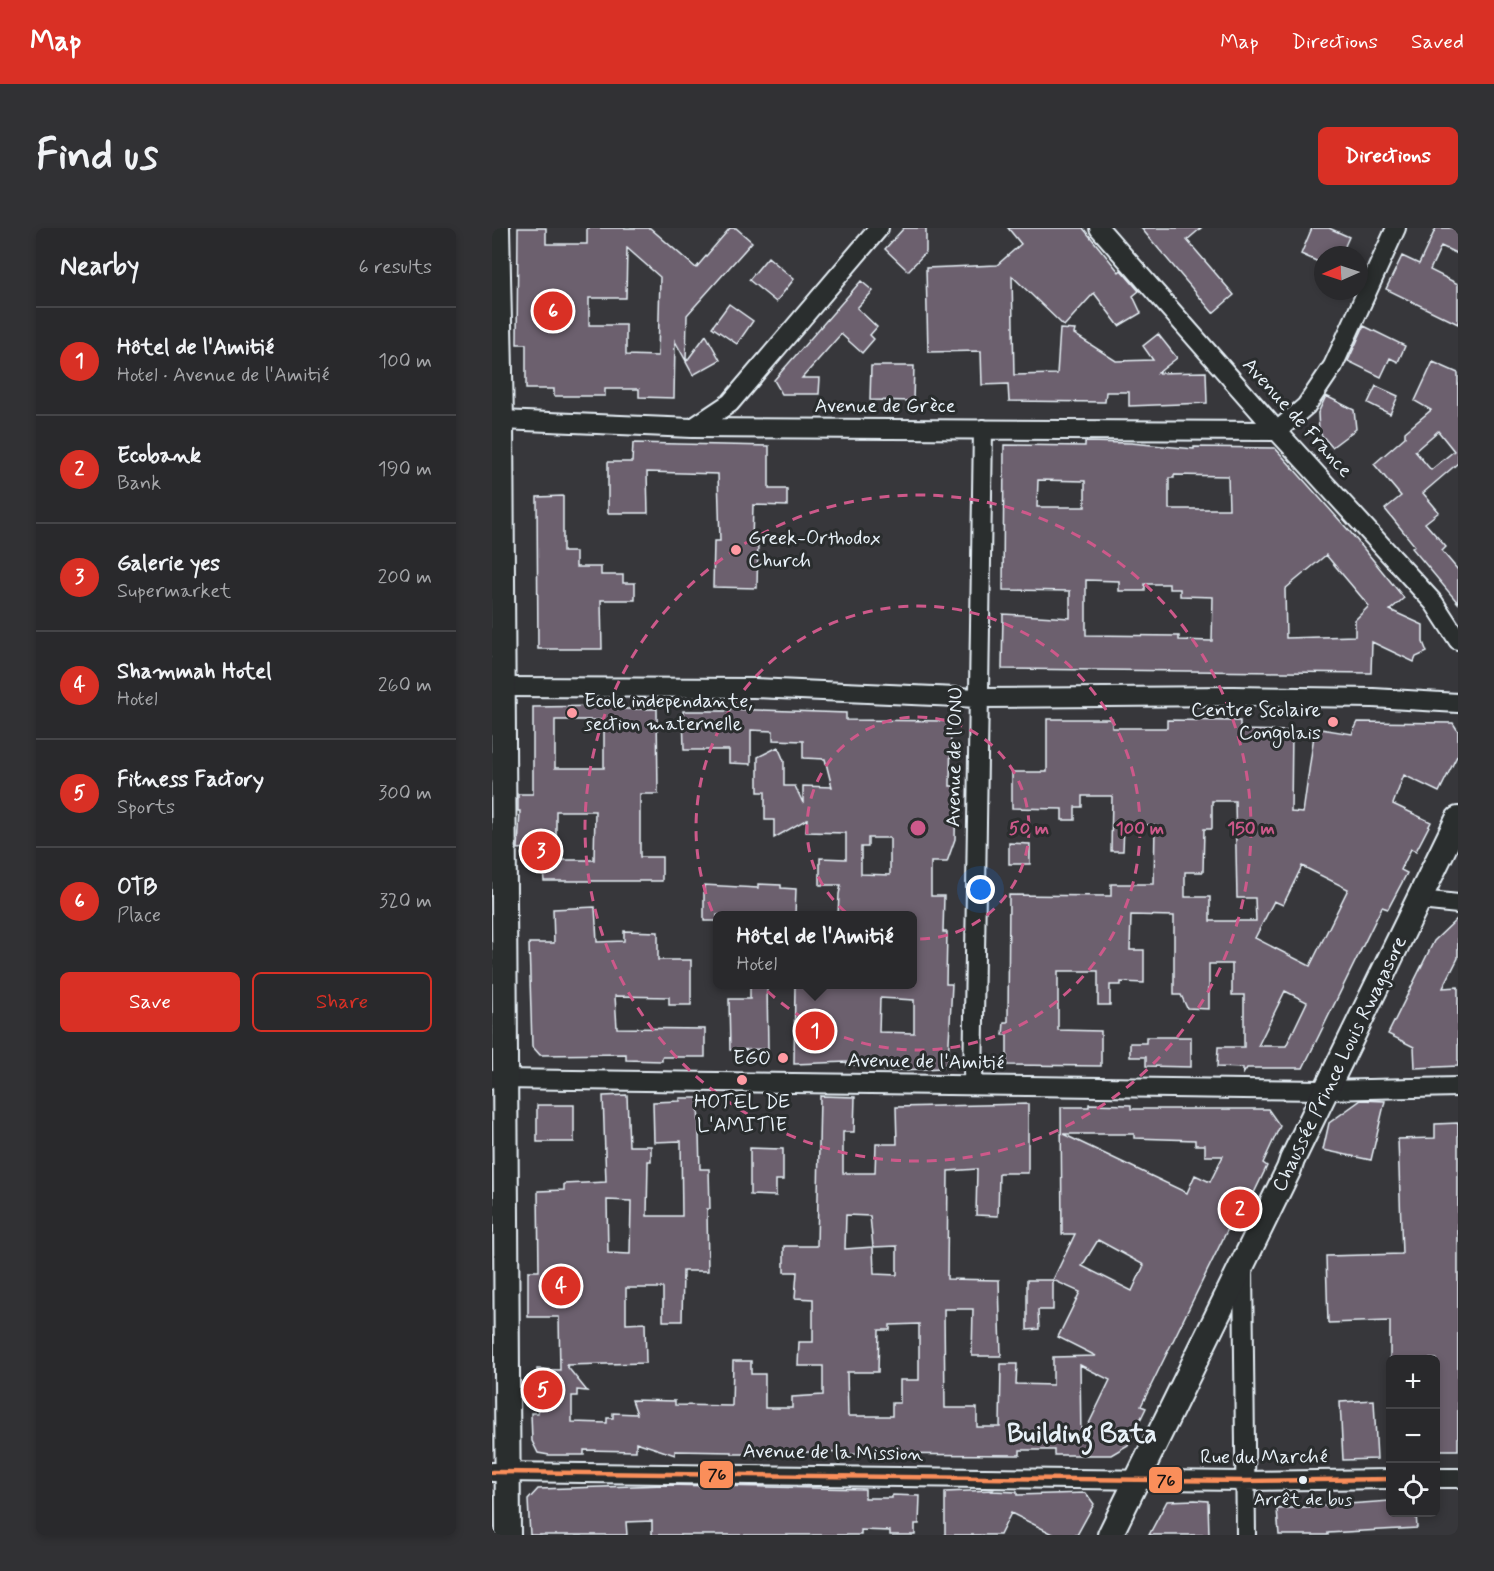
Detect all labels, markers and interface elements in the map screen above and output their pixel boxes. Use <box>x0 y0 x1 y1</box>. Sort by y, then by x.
text: Map <box>30 24 81 61</box>
text: Map <box>1220 28 1259 56</box>
text: Directions <box>1292 28 1378 56</box>
text: Saved <box>1411 28 1464 56</box>
button: Directions <box>1318 127 1458 185</box>
text: Find us <box>36 129 158 184</box>
north arrow <box>1314 246 1368 300</box>
text: Nearby <box>60 250 139 284</box>
text: 6 results <box>359 254 432 281</box>
pin: 6 <box>534 288 572 334</box>
text: Hôtel de l'Amitié <box>117 334 274 362</box>
text: 1 <box>75 348 84 375</box>
text: 100 m <box>378 348 432 375</box>
street label: Avenue de France <box>1236 352 1358 484</box>
text: Hotel · Avenue de l'Amitié <box>117 362 329 389</box>
street label: Avenue de Grèce <box>814 393 956 420</box>
text: Ecobank <box>117 442 201 470</box>
text: 2 <box>75 456 84 483</box>
text: 190 m <box>378 456 432 483</box>
text: Bank <box>117 470 161 497</box>
place label: Greek-Orthodox Church <box>748 525 881 575</box>
marker: Greek-Orthodox Church <box>729 543 743 557</box>
text: Galerie yes <box>117 550 220 578</box>
text: 3 <box>75 564 84 591</box>
text: 200 m <box>377 564 432 591</box>
text: Supermarket <box>117 578 231 605</box>
text: Shammah Hotel <box>117 658 272 686</box>
text: 4 <box>74 672 85 699</box>
text: 260 m <box>378 672 432 699</box>
text: Hotel <box>117 686 158 713</box>
street label: Avenue de l'ONU <box>940 687 970 827</box>
place label: Ecole independante, section maternelle <box>584 688 753 738</box>
place label: Centre Scolaire Congolais <box>1191 697 1321 748</box>
marker: Ecole independante, section maternelle <box>565 706 579 720</box>
marker: Centre Scolaire Congolais <box>1326 715 1340 729</box>
text: Fitness Factory <box>117 766 264 794</box>
text: 5 <box>74 780 86 807</box>
text: 300 m <box>378 780 432 807</box>
text: Sports <box>117 794 175 821</box>
text: 50 m <box>1009 817 1049 841</box>
text: 100 m <box>1116 817 1164 841</box>
text: 150 m <box>1227 817 1275 841</box>
centre of rings <box>908 818 928 838</box>
pin: 3 <box>521 828 560 874</box>
text: OTB <box>117 874 157 902</box>
your location <box>966 875 995 904</box>
text: 6 <box>74 888 85 915</box>
text: 320 m <box>379 888 432 915</box>
text: Place <box>117 902 161 929</box>
popup <box>713 911 917 989</box>
text: Hôtel de l'Amitié <box>737 923 894 951</box>
street label: Chaussée Prince Louis Rwagasore <box>1266 931 1414 1197</box>
text: Hotel <box>737 951 777 978</box>
button: Save <box>60 972 240 1032</box>
button: Share <box>252 972 432 1032</box>
pin: 1 <box>796 1008 834 1054</box>
place label: EGO <box>733 1045 771 1072</box>
street label: Avenue de l'Amitié <box>848 1047 1004 1077</box>
marker: EGO <box>776 1051 790 1065</box>
marker: HOTEL DE L'AMITIE <box>735 1073 749 1087</box>
place label: HOTEL DE L'AMITIE <box>694 1089 790 1139</box>
pin: 2 <box>1220 1186 1260 1232</box>
pin: 4 <box>542 1264 580 1308</box>
map controls <box>1386 1355 1440 1517</box>
button: + <box>1386 1355 1440 1409</box>
pin: 5 <box>524 1368 562 1412</box>
button: − <box>1386 1409 1440 1463</box>
district label: Building Bata <box>1007 1418 1157 1455</box>
street label: Avenue de la Mission <box>742 1438 924 1468</box>
street label: Rue du Marché <box>1200 1444 1328 1471</box>
line badge: 76 <box>699 1460 734 1489</box>
button: locate <box>1386 1463 1440 1517</box>
text: 76 <box>708 1465 726 1486</box>
line badge: 76 <box>1148 1466 1183 1494</box>
text: 76 <box>1157 1471 1175 1492</box>
marker: Arrêt de bus <box>1297 1474 1309 1486</box>
place label: Arrêt de bus <box>1254 1488 1352 1512</box>

